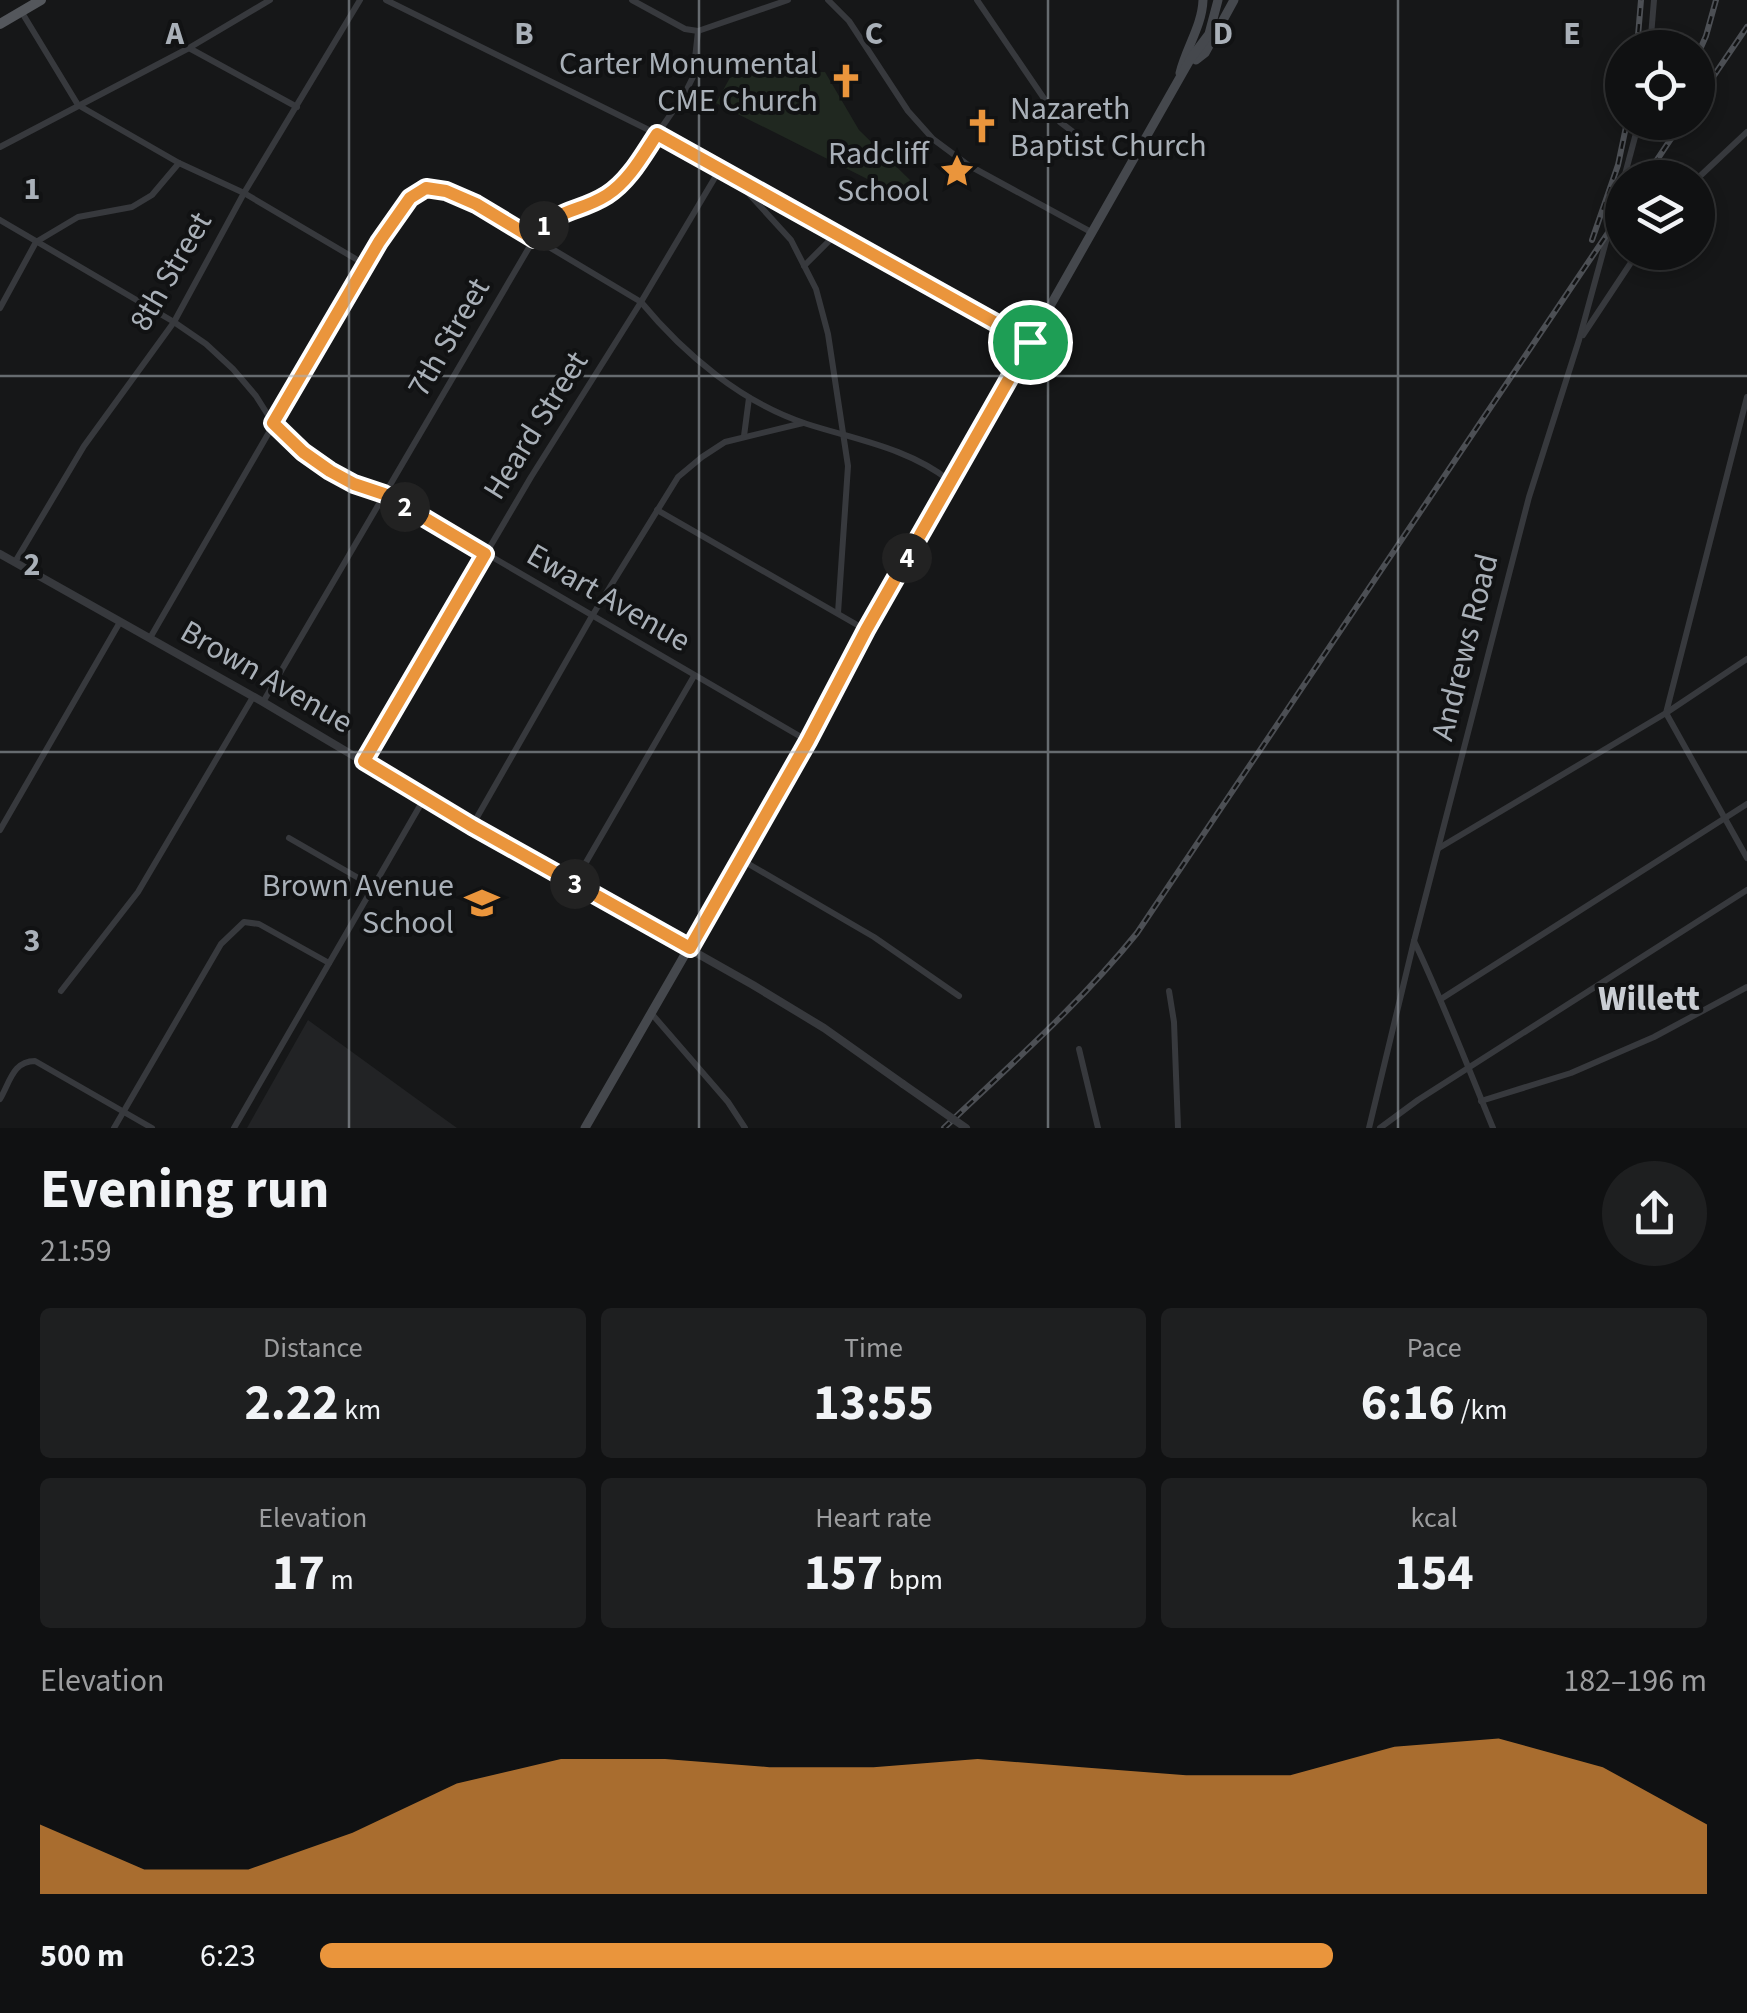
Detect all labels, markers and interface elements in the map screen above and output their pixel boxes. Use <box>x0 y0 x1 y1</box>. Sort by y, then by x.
text: A <box>165 11 185 57</box>
text: B <box>514 11 534 57</box>
text: C <box>865 11 883 57</box>
text: D <box>1213 11 1233 57</box>
text: E <box>1563 11 1581 57</box>
map controls <box>1605 30 1715 270</box>
button: locate <box>1605 30 1715 140</box>
place label: Carter Monumental CME Church <box>559 41 818 124</box>
church icon: Carter Monumental CME Church <box>827 62 865 100</box>
place label: Nazareth Baptist Church <box>1010 86 1207 169</box>
church icon: Nazareth Baptist Church <box>963 107 1001 145</box>
place label: Radcliff School <box>828 131 931 214</box>
place icon: Radcliff School <box>938 152 976 190</box>
button: layers <box>1605 160 1715 270</box>
text: 1 <box>24 166 40 212</box>
pin: 1 <box>519 201 569 251</box>
street label: 8th Street <box>118 203 224 340</box>
text: 1 <box>537 206 551 246</box>
street label: 7th Street <box>396 269 502 406</box>
pin <box>988 300 1073 385</box>
icon: arrive <box>1003 315 1058 370</box>
street label: Heard Street <box>472 342 600 509</box>
pin: 2 <box>380 482 430 532</box>
text: 2 <box>398 487 412 527</box>
street label: Ewart Avenue <box>518 532 699 663</box>
pin: 4 <box>882 533 932 583</box>
text: 4 <box>900 538 914 578</box>
text: 2 <box>24 542 40 588</box>
street label: Andrews Road <box>1420 549 1510 745</box>
street label: Brown Avenue <box>172 609 361 745</box>
pin: 3 <box>550 859 600 909</box>
place label: Brown Avenue School <box>262 863 454 946</box>
text: 3 <box>568 864 582 904</box>
school or university icon: Brown Avenue School <box>463 884 501 922</box>
text: 3 <box>24 918 40 964</box>
district label: Willett <box>1598 974 1700 1024</box>
text: Evening run <box>40 1151 329 1229</box>
button: share <box>1602 1161 1707 1266</box>
text: 21:59 <box>40 1228 112 1274</box>
text: Distance <box>263 1328 363 1368</box>
text: Time <box>844 1328 903 1368</box>
text: Pace <box>1407 1328 1462 1368</box>
text: 2.22 <box>244 1368 339 1439</box>
text: 13:55 <box>813 1368 934 1439</box>
text: 6:16 <box>1361 1368 1455 1439</box>
text: km <box>339 1390 381 1430</box>
text: /km <box>1455 1390 1508 1430</box>
text: Elevation <box>258 1498 367 1538</box>
text: Heart rate <box>815 1498 932 1538</box>
text: kcal <box>1411 1498 1458 1538</box>
text: 17 <box>272 1538 325 1609</box>
text: 157 <box>804 1538 883 1609</box>
text: 154 <box>1395 1538 1474 1609</box>
text: m <box>325 1560 354 1600</box>
text: bpm <box>883 1560 943 1600</box>
text: Elevation <box>40 1658 165 1704</box>
text: 182–196 m <box>1563 1658 1707 1704</box>
text: 500 m <box>40 1933 125 1979</box>
text: 6:23 <box>200 1933 256 1979</box>

